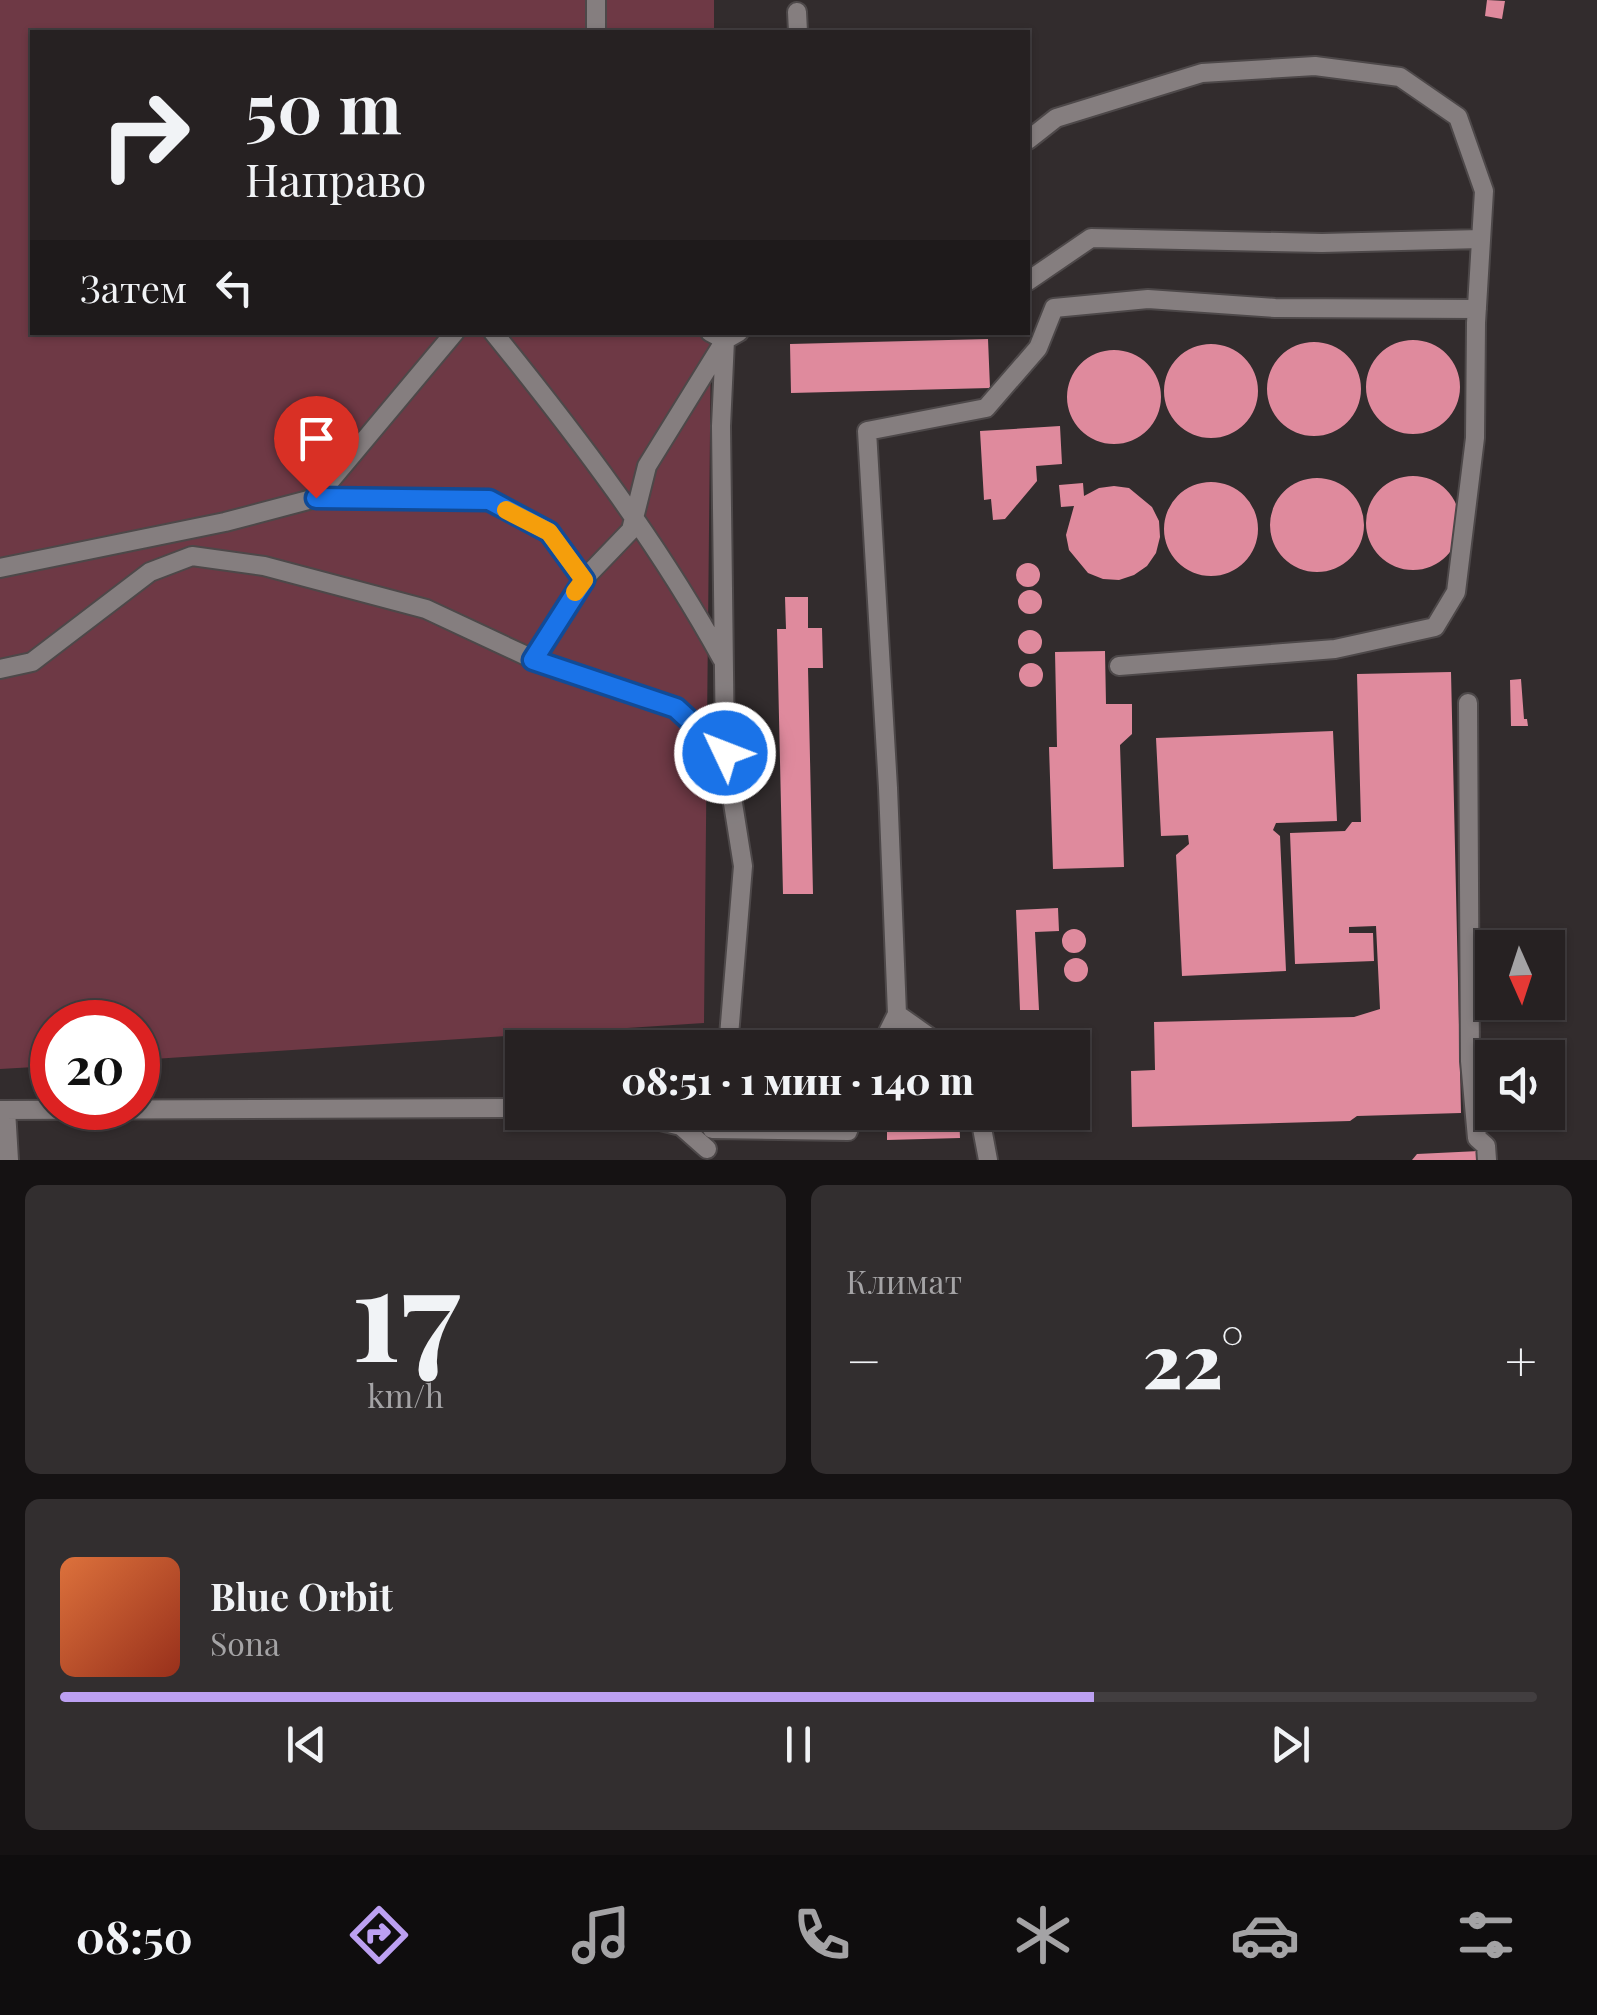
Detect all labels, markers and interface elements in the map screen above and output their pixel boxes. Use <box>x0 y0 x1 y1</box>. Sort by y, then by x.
text: 50 m <box>245 58 402 152</box>
icon: right <box>80 70 210 200</box>
text: Направо <box>245 148 427 208</box>
icon: left <box>207 260 262 315</box>
text: Затем <box>80 262 187 313</box>
pin <box>274 396 359 499</box>
icon: arrive <box>289 411 344 466</box>
position arrow <box>673 701 777 805</box>
north arrow <box>1475 930 1565 1020</box>
map controls <box>1475 930 1565 1130</box>
speed limit sign: 20 <box>30 1000 160 1130</box>
button: sound <box>1475 1040 1565 1130</box>
text: 08:51 · 1 мин · 140 m <box>621 1054 974 1105</box>
text: 17 <box>351 1221 460 1395</box>
text: Климат <box>846 1259 962 1302</box>
text: 22° <box>1142 1308 1244 1408</box>
text: − <box>846 1322 882 1396</box>
text: + <box>1505 1322 1537 1396</box>
text: km/h <box>367 1373 444 1416</box>
text: Blue Orbit <box>210 1570 393 1621</box>
text: Sona <box>210 1621 280 1664</box>
icon: previous <box>279 1717 334 1772</box>
icon: pause <box>771 1717 826 1772</box>
icon: next <box>1263 1717 1318 1772</box>
icon: directions <box>344 1900 414 1970</box>
icon: music <box>566 1900 636 1970</box>
icon: phone <box>787 1900 857 1970</box>
icon: climate <box>1008 1900 1078 1970</box>
icon: car <box>1230 1900 1300 1970</box>
icon: filters <box>1451 1900 1521 1970</box>
text: 08:50 <box>76 1905 193 1965</box>

